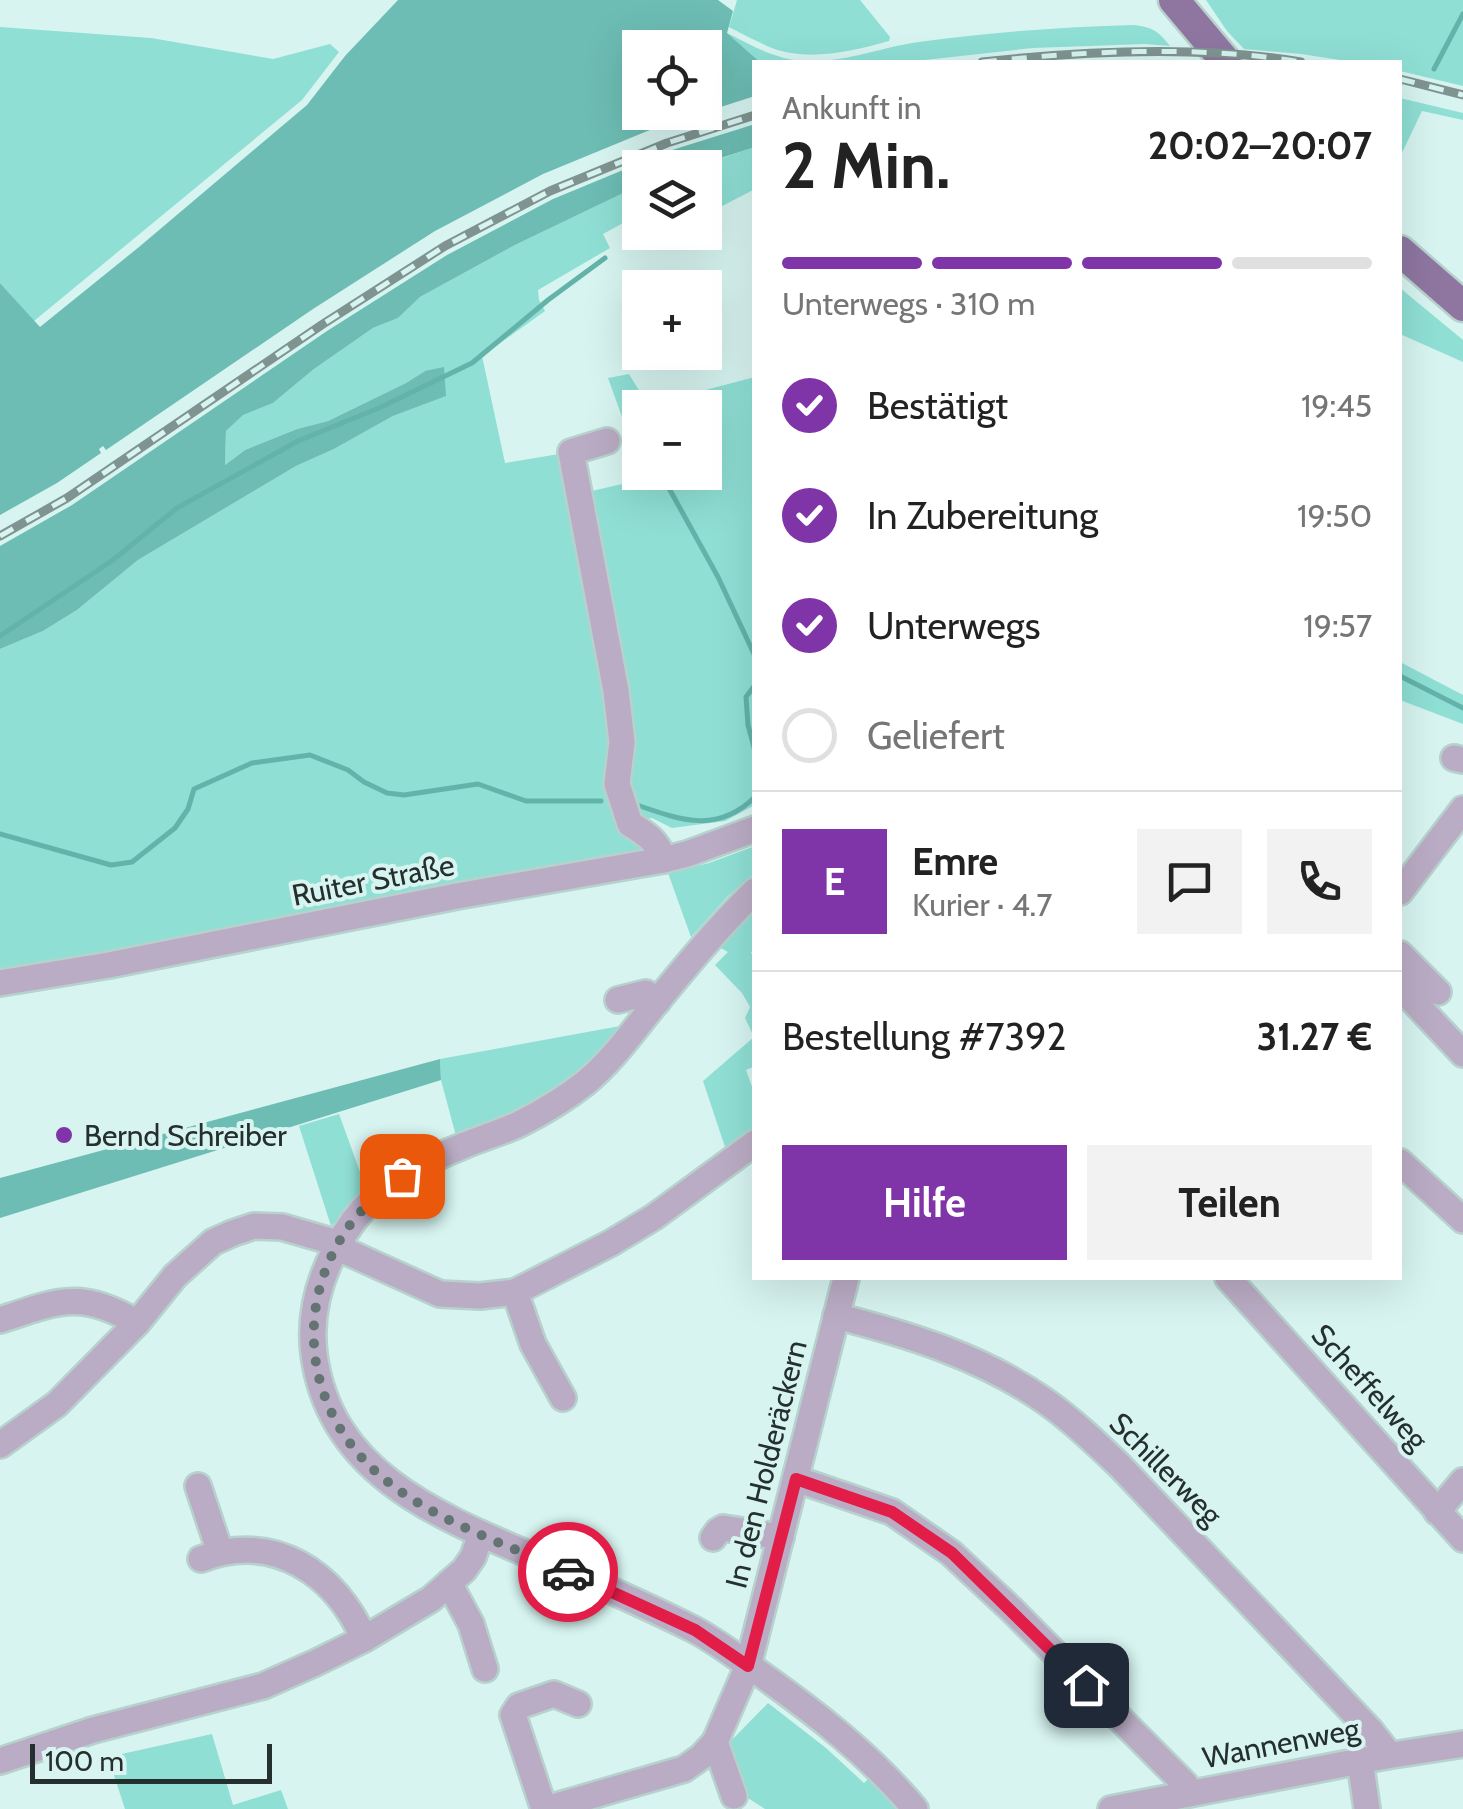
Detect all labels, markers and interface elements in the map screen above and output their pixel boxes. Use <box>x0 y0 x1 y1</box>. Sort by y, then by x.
map controls <box>622 30 722 490</box>
button: locate <box>622 30 722 130</box>
text: Ankunft in <box>782 88 922 127</box>
text: 20:02–20:07 <box>1148 122 1372 169</box>
text: 2 Min. <box>782 125 950 204</box>
button: layers <box>622 150 722 250</box>
button: + <box>622 270 722 370</box>
text: Unterwegs · 310 m <box>782 284 1035 323</box>
icon: check <box>782 378 837 433</box>
text: Bestätigt <box>867 382 1008 429</box>
text: 19:45 <box>1301 386 1372 425</box>
button: − <box>622 390 722 490</box>
icon: check <box>782 488 837 543</box>
text: In Zubereitung <box>867 492 1098 539</box>
text: 19:50 <box>1297 496 1372 535</box>
icon: check <box>782 598 837 653</box>
text: Unterwegs <box>867 602 1040 649</box>
text: 19:57 <box>1303 606 1372 645</box>
text: Geliefert <box>867 712 1005 759</box>
button: chat <box>1137 829 1242 934</box>
button: phone <box>1267 829 1372 934</box>
text: Emre <box>912 838 998 885</box>
street label: Ruiter Straße <box>289 846 457 914</box>
text: E <box>824 858 845 905</box>
text: Kurier · 4.7 <box>912 885 1052 924</box>
text: Bestellung #7392 <box>782 1013 1066 1060</box>
text: 31.27 € <box>1257 1013 1372 1060</box>
place label: Bernd Schreiber <box>84 1117 287 1154</box>
marker: Bernd Schreiber <box>53 1124 75 1146</box>
pin <box>360 1134 445 1219</box>
button: Hilfe <box>782 1145 1067 1260</box>
button: Teilen <box>1087 1145 1372 1260</box>
icon: bag <box>375 1149 430 1204</box>
street label: Scheffelweg <box>1304 1316 1437 1458</box>
street label: In den Holderäckern <box>717 1336 815 1592</box>
street label: Schillerweg <box>1102 1405 1231 1534</box>
courier <box>518 1522 618 1622</box>
icon: car <box>541 1545 596 1600</box>
pin <box>1044 1643 1129 1728</box>
icon: home <box>1059 1658 1114 1713</box>
street label: Wannenweg <box>1199 1709 1364 1776</box>
scale bar <box>30 1739 272 1784</box>
text: 100 m <box>45 1744 124 1778</box>

